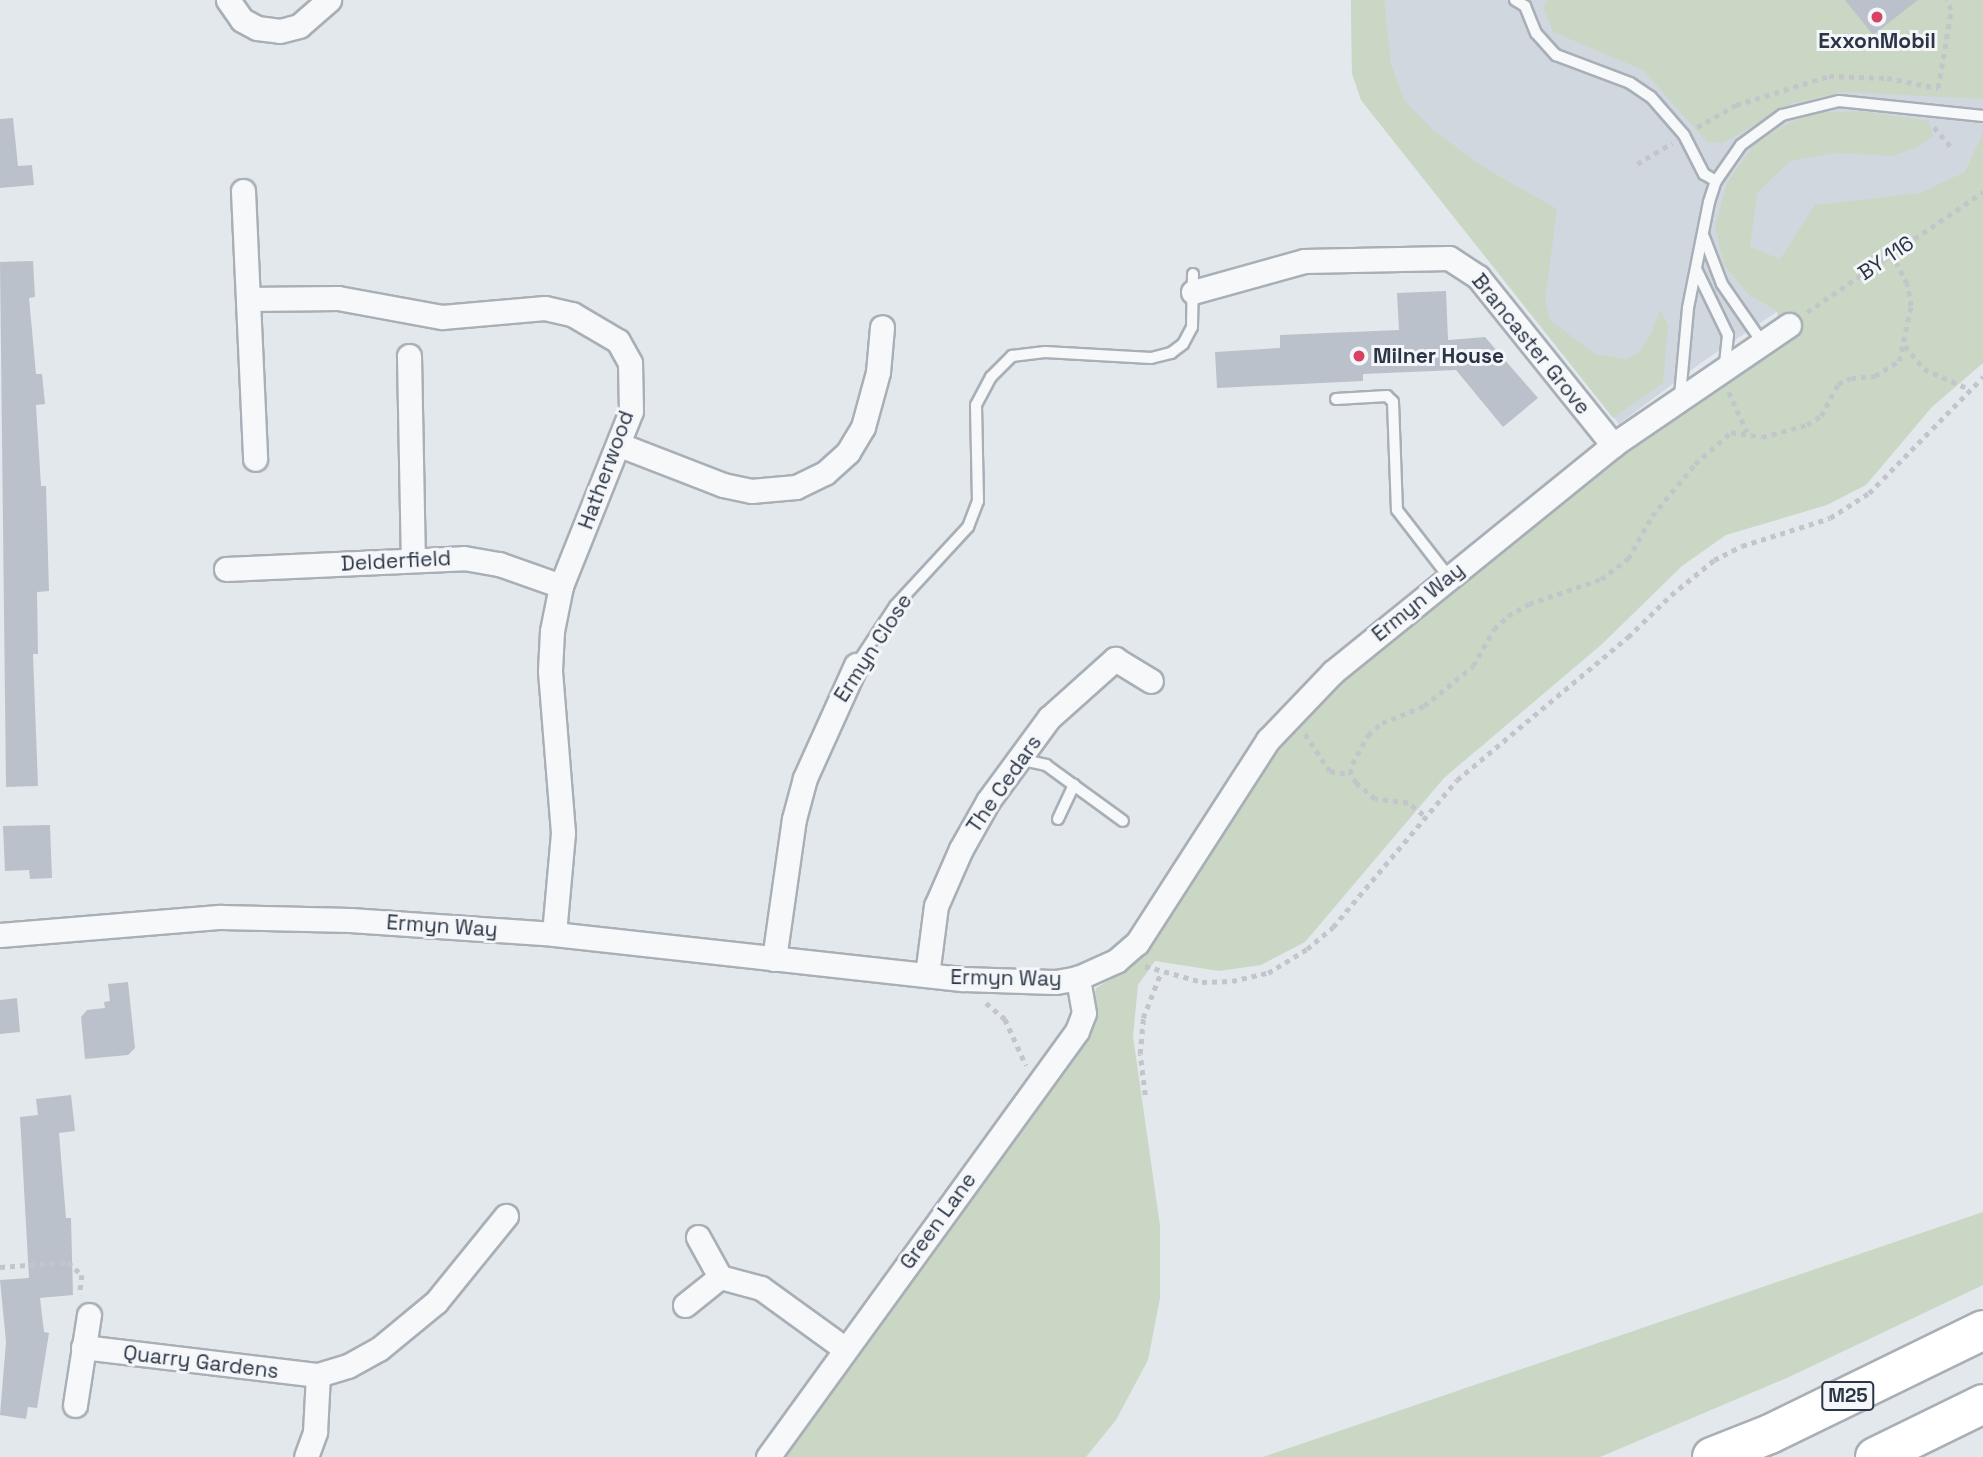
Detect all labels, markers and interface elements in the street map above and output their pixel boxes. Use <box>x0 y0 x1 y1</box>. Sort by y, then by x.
marker: ExxonMobil <box>1869 9 1885 25</box>
place label: ExxonMobil <box>1818 28 1936 54</box>
street label: BY 116 <box>1853 230 1919 286</box>
street label: Brancaster Grove <box>1466 268 1596 420</box>
place label: Milner House <box>1373 343 1504 369</box>
marker: Milner House <box>1351 348 1367 364</box>
street label: Hatherwood <box>573 407 639 533</box>
street label: Delderfield <box>340 546 452 576</box>
street label: Ermyn Way <box>1367 557 1469 647</box>
street label: Ermyn Close <box>829 589 917 707</box>
street label: The Cedars <box>961 730 1047 838</box>
street label: Ermyn Way <box>385 910 499 942</box>
street label: Ermyn Way <box>950 964 1062 992</box>
street label: Green Lane <box>894 1168 982 1274</box>
street label: Quarry Gardens <box>122 1340 280 1384</box>
road number: M25 <box>1820 1380 1876 1412</box>

